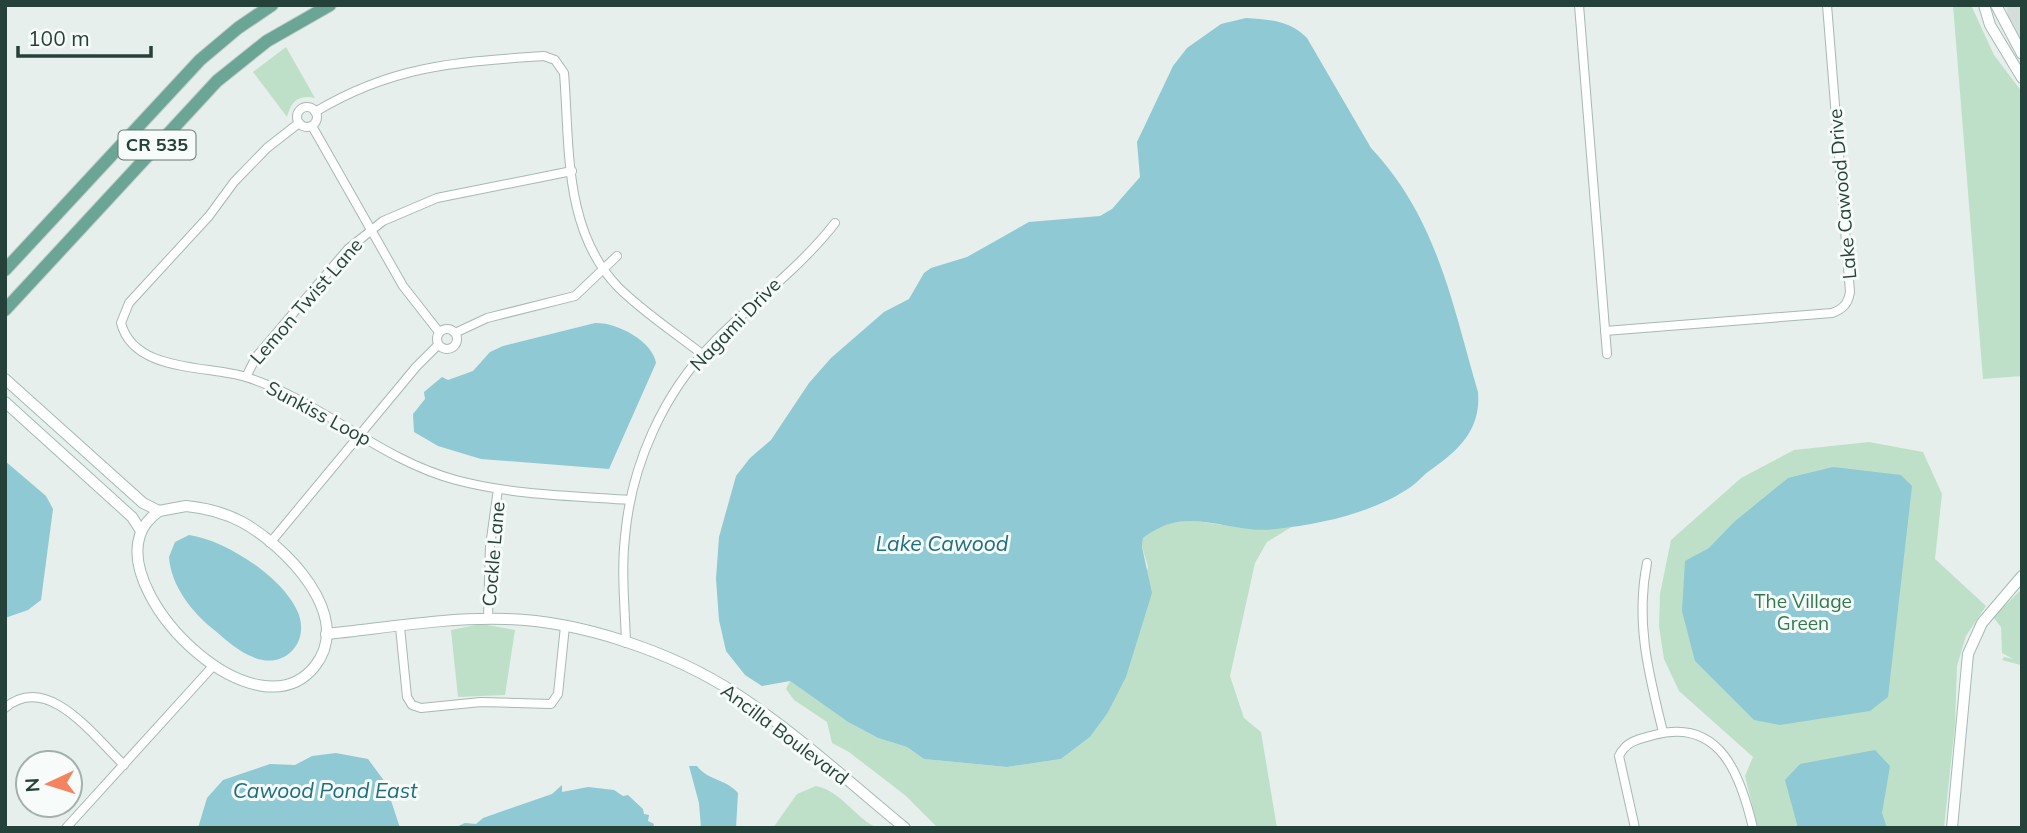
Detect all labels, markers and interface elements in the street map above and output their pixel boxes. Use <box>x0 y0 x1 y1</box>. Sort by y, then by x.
scale bar <box>18 14 150 58</box>
text: 100 m <box>28 25 90 51</box>
street label: Lake Cawood Drive <box>1823 108 1861 280</box>
road number: CR 535 <box>118 130 196 160</box>
street label: Lemon Twist Lane <box>245 233 367 369</box>
street label: Nagami Drive <box>685 272 785 376</box>
street label: Sunkiss Loop <box>262 375 376 451</box>
street label: Cockle Lane <box>476 500 510 608</box>
water label: Lake Cawood <box>876 530 1009 556</box>
park label: The Village Green <box>1754 589 1852 635</box>
street label: Ancilla Boulevard <box>717 678 853 790</box>
north arrow <box>14 749 84 819</box>
text: N <box>20 777 45 793</box>
water label: Cawood Pond East <box>233 777 418 803</box>

